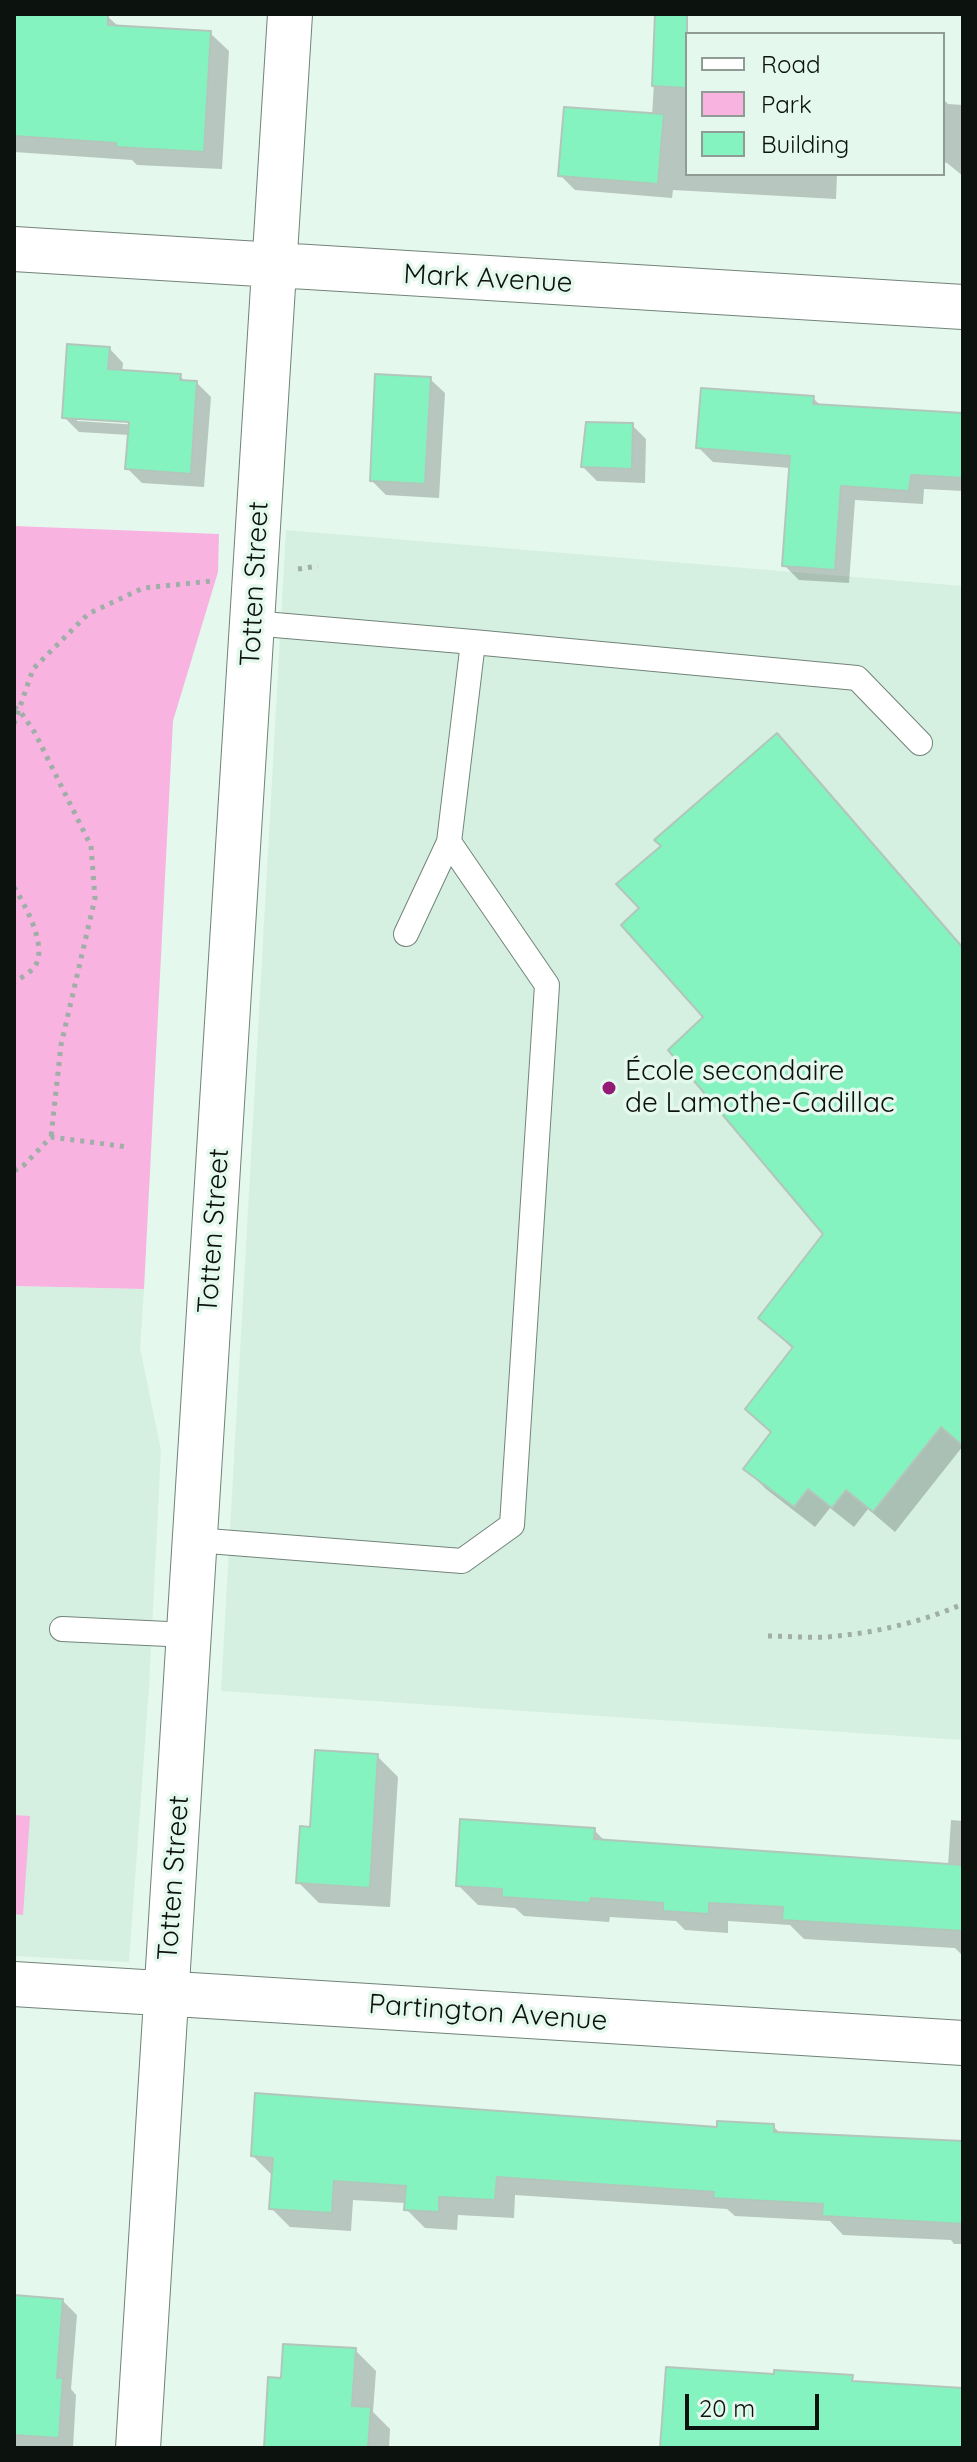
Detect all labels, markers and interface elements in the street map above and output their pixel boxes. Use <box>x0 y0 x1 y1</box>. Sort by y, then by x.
legend <box>685 32 945 176</box>
text: Road <box>761 49 821 79</box>
text: Park <box>761 89 812 119</box>
text: Building <box>761 129 849 159</box>
street label: Mark Avenue <box>403 258 573 300</box>
street label: Totten Street <box>234 500 276 668</box>
place label: École secondaire de Lamothe-Cadillac <box>625 1055 894 1121</box>
marker: École secondaire de Lamothe-Cadillac <box>600 1079 618 1097</box>
street label: Totten Street <box>191 1147 237 1315</box>
street label: Totten Street <box>151 1794 197 1962</box>
street label: Partington Avenue <box>367 1988 609 2038</box>
scale bar <box>689 2378 823 2428</box>
text: 20 m <box>699 2393 755 2423</box>

